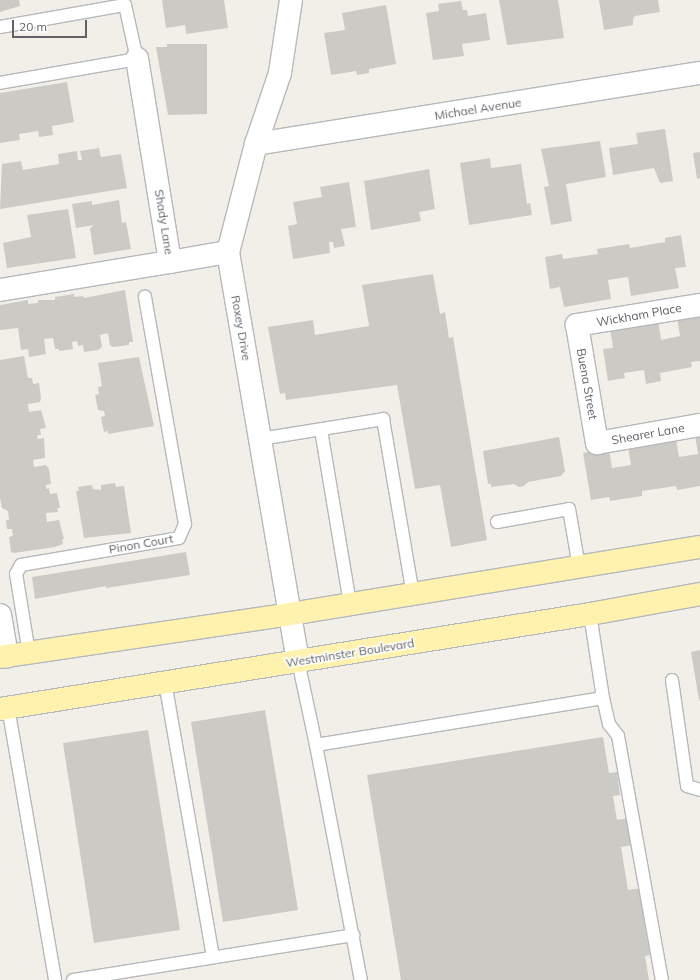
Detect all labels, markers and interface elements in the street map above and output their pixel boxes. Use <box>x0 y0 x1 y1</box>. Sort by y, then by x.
scale bar <box>14 12 89 38</box>
text: 20 m <box>19 19 47 34</box>
street label: Michael Avenue <box>434 95 522 123</box>
street label: Shady Lane <box>152 188 176 256</box>
street label: Roxey Drive <box>228 294 254 362</box>
street label: Wickham Place <box>595 300 683 330</box>
street label: Buena Street <box>574 347 600 421</box>
street label: Shearer Lane <box>610 420 686 448</box>
street label: Pinon Court <box>108 531 174 557</box>
street label: Westminster Boulevard <box>285 636 415 670</box>

